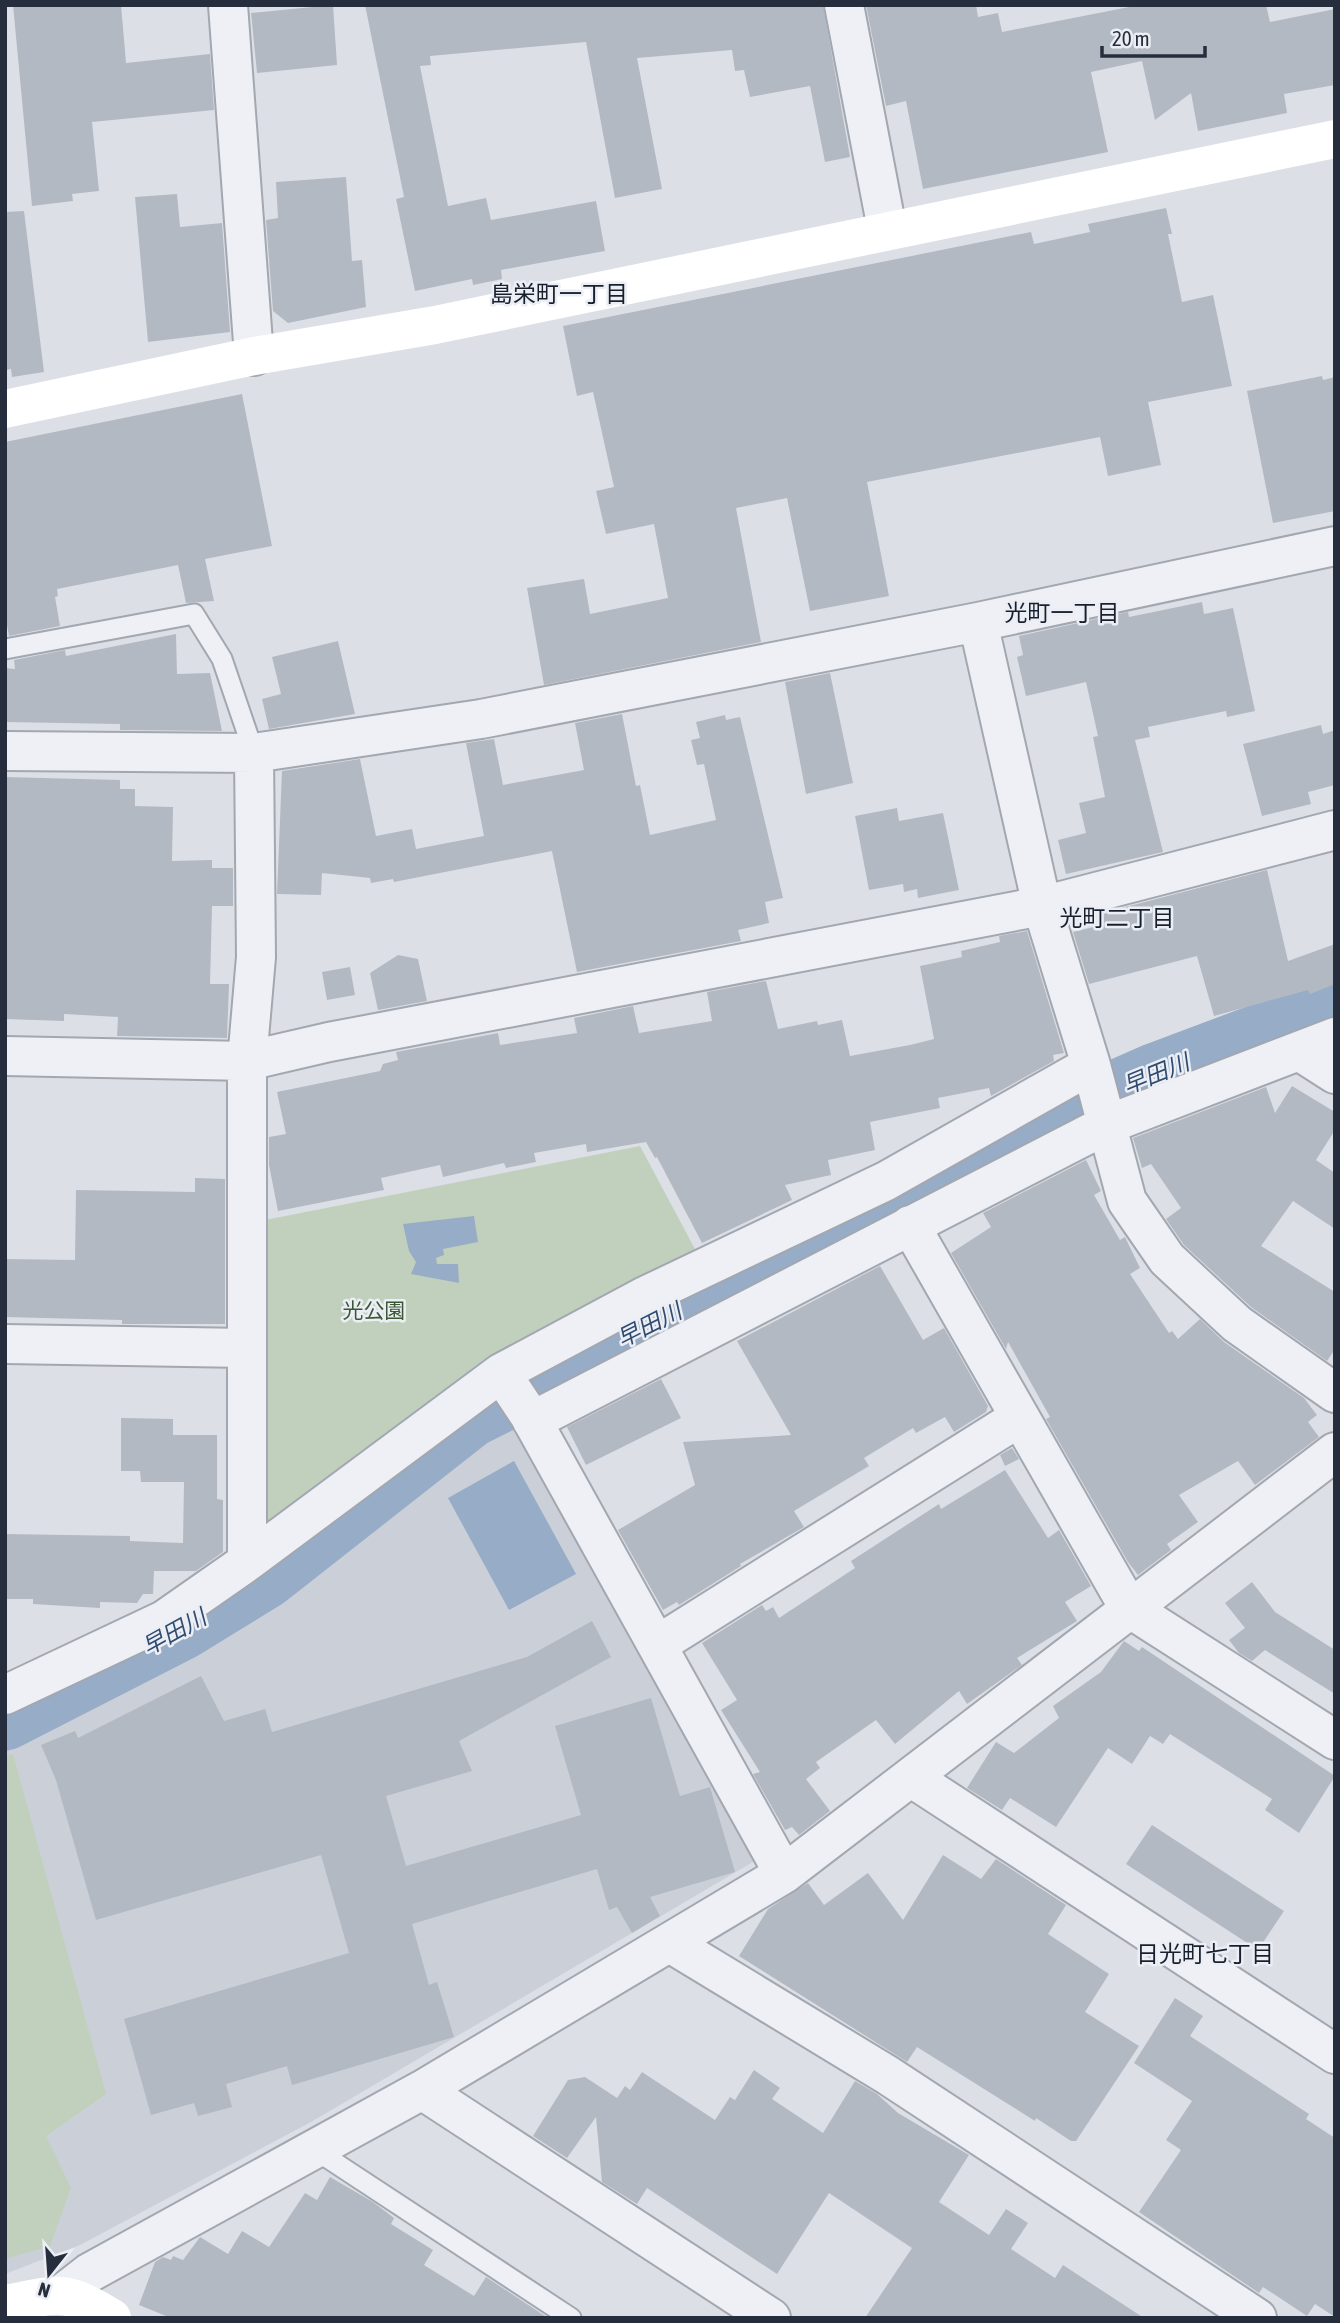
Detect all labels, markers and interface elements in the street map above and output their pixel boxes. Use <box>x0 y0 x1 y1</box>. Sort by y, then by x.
scale bar <box>1102 14 1205 58</box>
text: 20 m <box>1112 26 1150 50</box>
district label: 島栄町一丁目 <box>490 281 628 307</box>
district label: 光町一丁目 <box>1005 600 1120 626</box>
district label: 光町二丁目 <box>1060 905 1175 931</box>
water label: 早田川 <box>1119 1048 1196 1099</box>
water label: 早田川 <box>612 1296 688 1352</box>
park label: 光公園 <box>343 1298 406 1322</box>
water label: 早田川 <box>138 1602 213 1660</box>
district label: 日光町七丁目 <box>1136 1941 1274 1967</box>
north arrow <box>14 2239 84 2309</box>
text: N <box>35 2278 53 2302</box>

